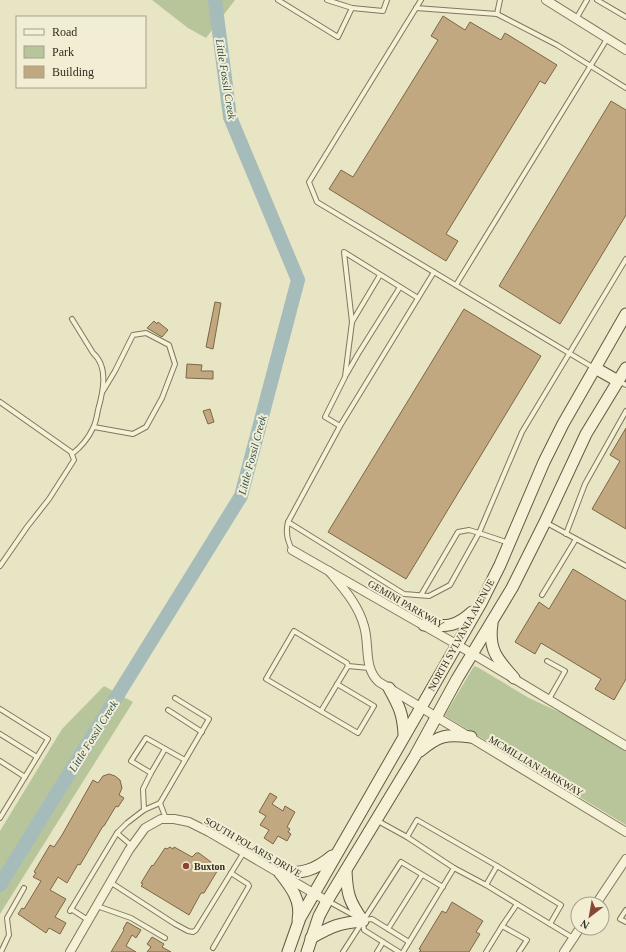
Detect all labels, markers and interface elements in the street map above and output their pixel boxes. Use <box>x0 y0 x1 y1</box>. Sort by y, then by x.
legend <box>16 16 146 88</box>
text: Road <box>52 25 77 39</box>
water label: Little Fossil Creek <box>214 37 238 121</box>
text: Park <box>52 45 74 59</box>
text: Building <box>52 65 94 79</box>
water label: Little Fossil Creek <box>235 413 269 497</box>
street label: NORTH SYLVANIA AVENUE <box>426 577 496 693</box>
street label: GEMINI PARKWAY <box>366 578 446 630</box>
water label: Little Fossil Creek <box>66 697 120 775</box>
street label: MCMILLIAN PARKWAY <box>487 734 585 798</box>
street label: SOUTH POLARIS DRIVE <box>202 815 304 879</box>
marker: Buxton <box>181 861 191 871</box>
place label: Buxton <box>194 861 226 872</box>
north arrow <box>570 896 610 936</box>
text: N <box>578 917 591 932</box>

